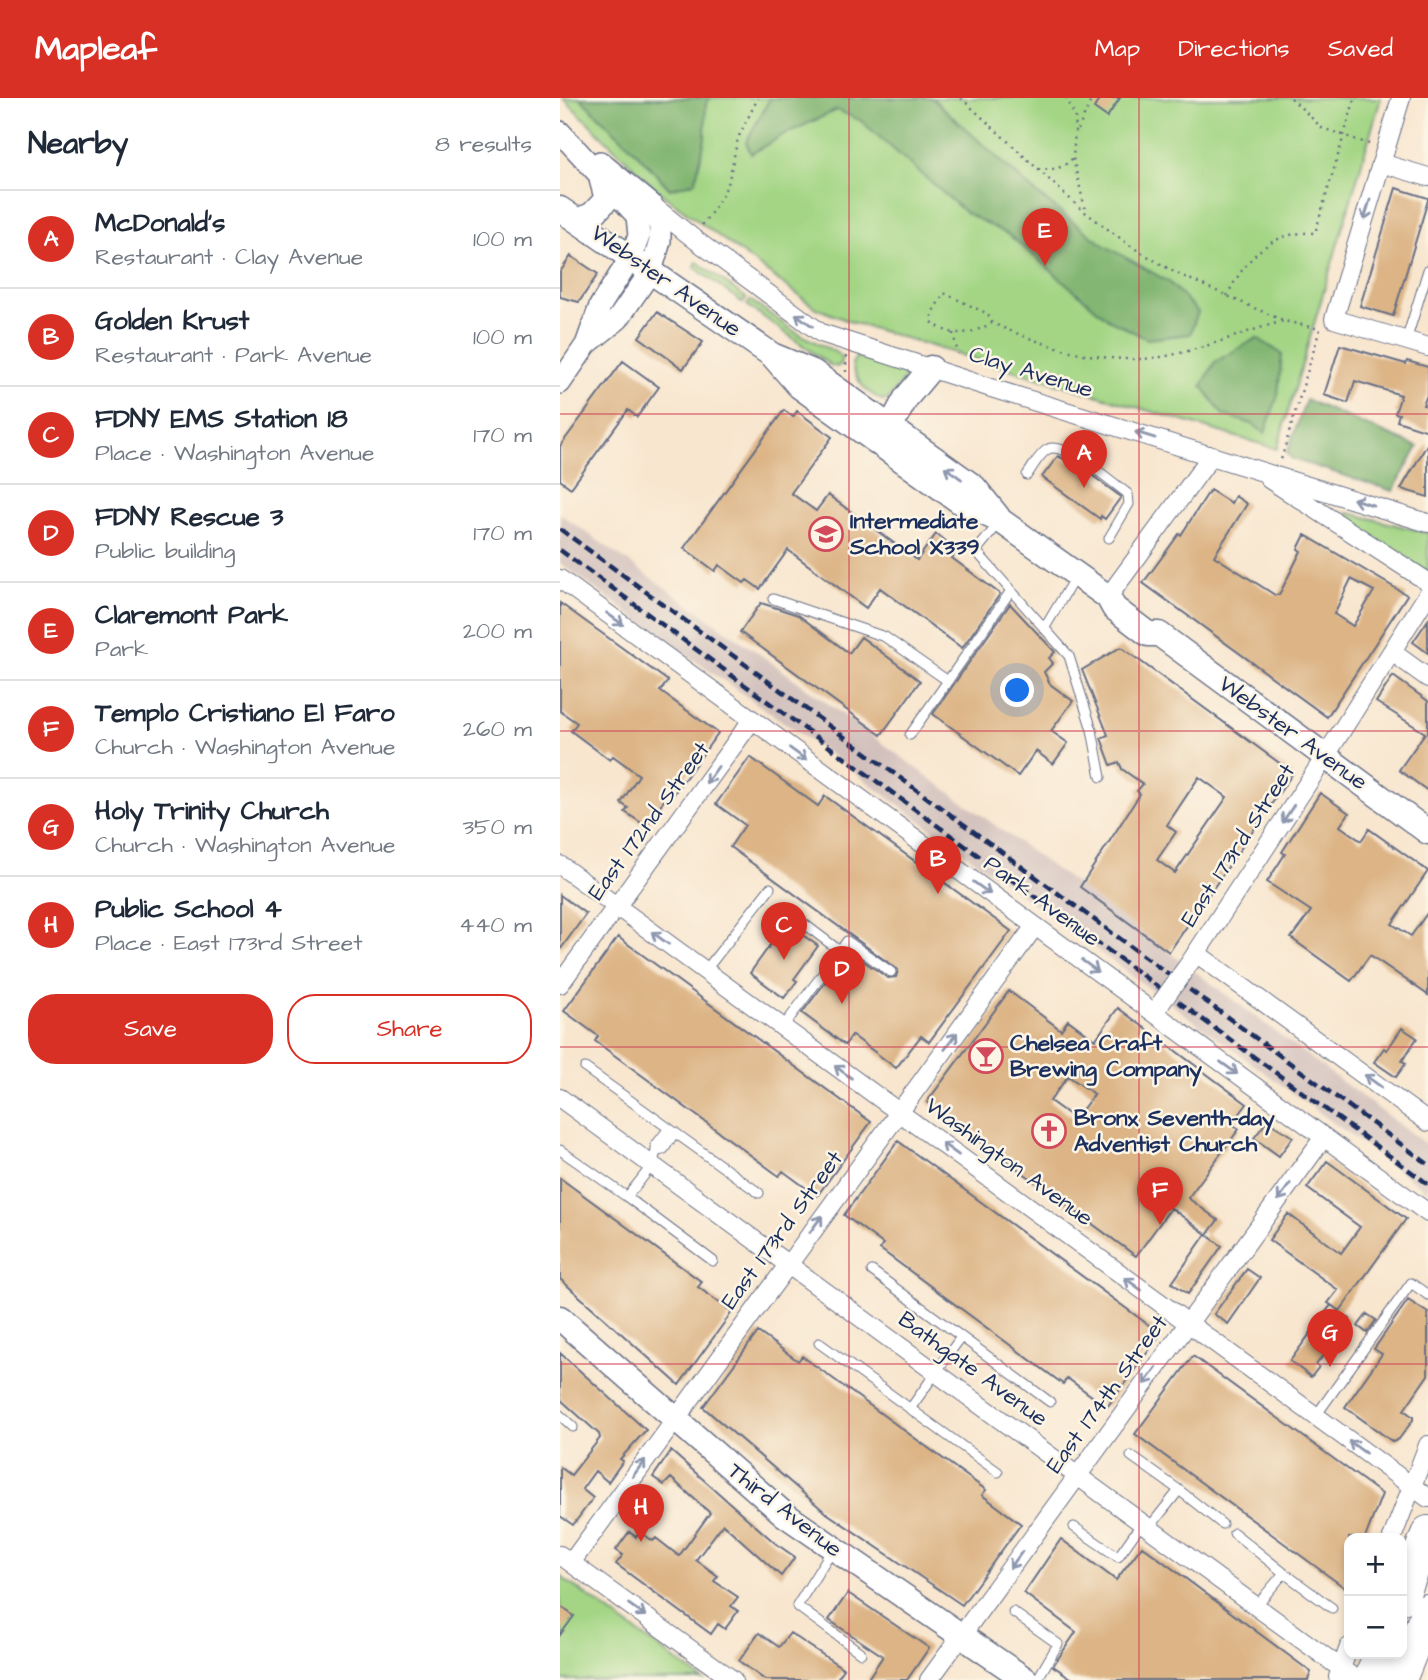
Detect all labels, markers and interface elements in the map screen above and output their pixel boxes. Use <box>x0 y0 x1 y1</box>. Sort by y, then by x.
text: Mapleaf <box>35 26 157 72</box>
text: Map <box>1095 32 1140 66</box>
text: Directions <box>1178 32 1290 66</box>
text: Saved <box>1328 32 1393 66</box>
text: Nearby <box>28 123 128 165</box>
text: 8 results <box>435 128 532 160</box>
one-way arrow <box>1360 199 1372 221</box>
text: McDonald's <box>95 205 225 241</box>
pin: E <box>1022 208 1068 266</box>
street label: Webster Avenue <box>584 217 748 345</box>
text: A <box>44 223 58 255</box>
text: 100 m <box>473 223 532 255</box>
text: Restaurant · Clay Avenue <box>95 241 363 273</box>
text: Golden Krust <box>95 303 249 339</box>
one-way arrow <box>796 313 814 328</box>
text: B <box>43 321 59 353</box>
text: 100 m <box>473 321 532 353</box>
street label: Clay Avenue <box>965 338 1097 407</box>
text: Restaurant · Park Avenue <box>95 339 372 371</box>
text: FDNY EMS Station 18 <box>95 401 348 437</box>
text: C <box>43 419 59 451</box>
text: 170 m <box>473 419 532 451</box>
one-way arrow <box>1135 428 1157 441</box>
pin: A <box>1061 430 1107 488</box>
text: Place · Washington Avenue <box>95 437 374 469</box>
one-way arrow <box>944 465 963 480</box>
one-way arrow <box>1352 495 1374 508</box>
text: FDNY Rescue 3 <box>95 499 283 535</box>
place label: Intermediate School X339 <box>849 505 980 563</box>
school or university icon: Intermediate School X339 <box>807 515 845 553</box>
text: D <box>44 517 58 549</box>
text: 170 m <box>473 517 532 549</box>
text: Public building <box>95 535 235 567</box>
text: Claremont Park <box>95 597 288 633</box>
one-way arrow <box>605 612 624 627</box>
text: E <box>44 615 58 647</box>
text: 200 m <box>463 615 532 647</box>
text: Park <box>95 633 148 665</box>
street label: Webster Avenue <box>1212 668 1374 798</box>
your location <box>1000 673 1034 707</box>
text: Templo Cristiano El Faro <box>95 695 395 731</box>
text: F <box>43 713 59 745</box>
text: 260 m <box>463 713 532 745</box>
text: Church · Washington Avenue <box>95 731 395 763</box>
street label: East 172nd Street <box>580 735 718 907</box>
one-way arrow <box>789 746 808 761</box>
street label: East 173rd Street <box>1173 757 1303 933</box>
one-way arrow <box>705 765 719 784</box>
text: Holy Trinity Church <box>95 793 329 829</box>
one-way arrow <box>1280 804 1295 823</box>
text: G <box>43 811 59 843</box>
text: 350 m <box>462 811 532 843</box>
text: Church · Washington Avenue <box>95 829 395 861</box>
pin: B <box>915 836 961 894</box>
street label: Park Avenue <box>977 848 1107 954</box>
one-way arrow <box>972 881 991 895</box>
text: Public School 4 <box>95 891 282 927</box>
pin: C <box>761 902 807 960</box>
text: H <box>44 909 58 941</box>
text: 440 m <box>459 909 532 941</box>
text: Place · East 173rd Street <box>95 927 362 959</box>
one-way arrow <box>651 930 669 945</box>
pin: D <box>819 946 865 1004</box>
one-way arrow <box>1080 959 1098 974</box>
button: Save <box>28 994 273 1064</box>
button: Share <box>287 994 532 1064</box>
place label: Chelsea Craft Brewing Company <box>1010 1027 1202 1087</box>
one-way arrow <box>943 1032 958 1051</box>
bar icon: Chelsea Craft Brewing Company <box>967 1037 1005 1075</box>
one-way arrow <box>1219 1061 1238 1075</box>
one-way arrow <box>835 1064 853 1079</box>
one-way arrow <box>1364 1074 1383 1089</box>
street label: Washington Avenue <box>918 1090 1100 1235</box>
place label: Bronx Seventh-day Adventist Church <box>1074 1102 1275 1160</box>
church icon: Bronx Seventh-day Adventist Church <box>1030 1112 1068 1150</box>
one-way arrow <box>941 1142 960 1157</box>
street label: East 173rd Street <box>714 1144 851 1316</box>
pin: F <box>1137 1167 1183 1225</box>
one-way arrow <box>1276 1182 1291 1201</box>
one-way arrow <box>809 1216 824 1234</box>
one-way arrow <box>1124 1276 1143 1291</box>
street label: Bathgate Avenue <box>891 1304 1054 1435</box>
street label: East 174th Street <box>1039 1308 1176 1480</box>
pin: G <box>1307 1309 1353 1367</box>
one-way arrow <box>1143 1367 1158 1386</box>
one-way arrow <box>1348 1439 1367 1454</box>
street label: Third Avenue <box>721 1455 849 1565</box>
one-way arrow <box>632 1459 647 1478</box>
pin: H <box>618 1484 664 1542</box>
map controls <box>1344 1533 1407 1659</box>
button: + <box>1344 1533 1407 1596</box>
one-way arrow <box>1009 1551 1024 1570</box>
button: − <box>1344 1596 1407 1659</box>
one-way arrow <box>627 1603 646 1617</box>

